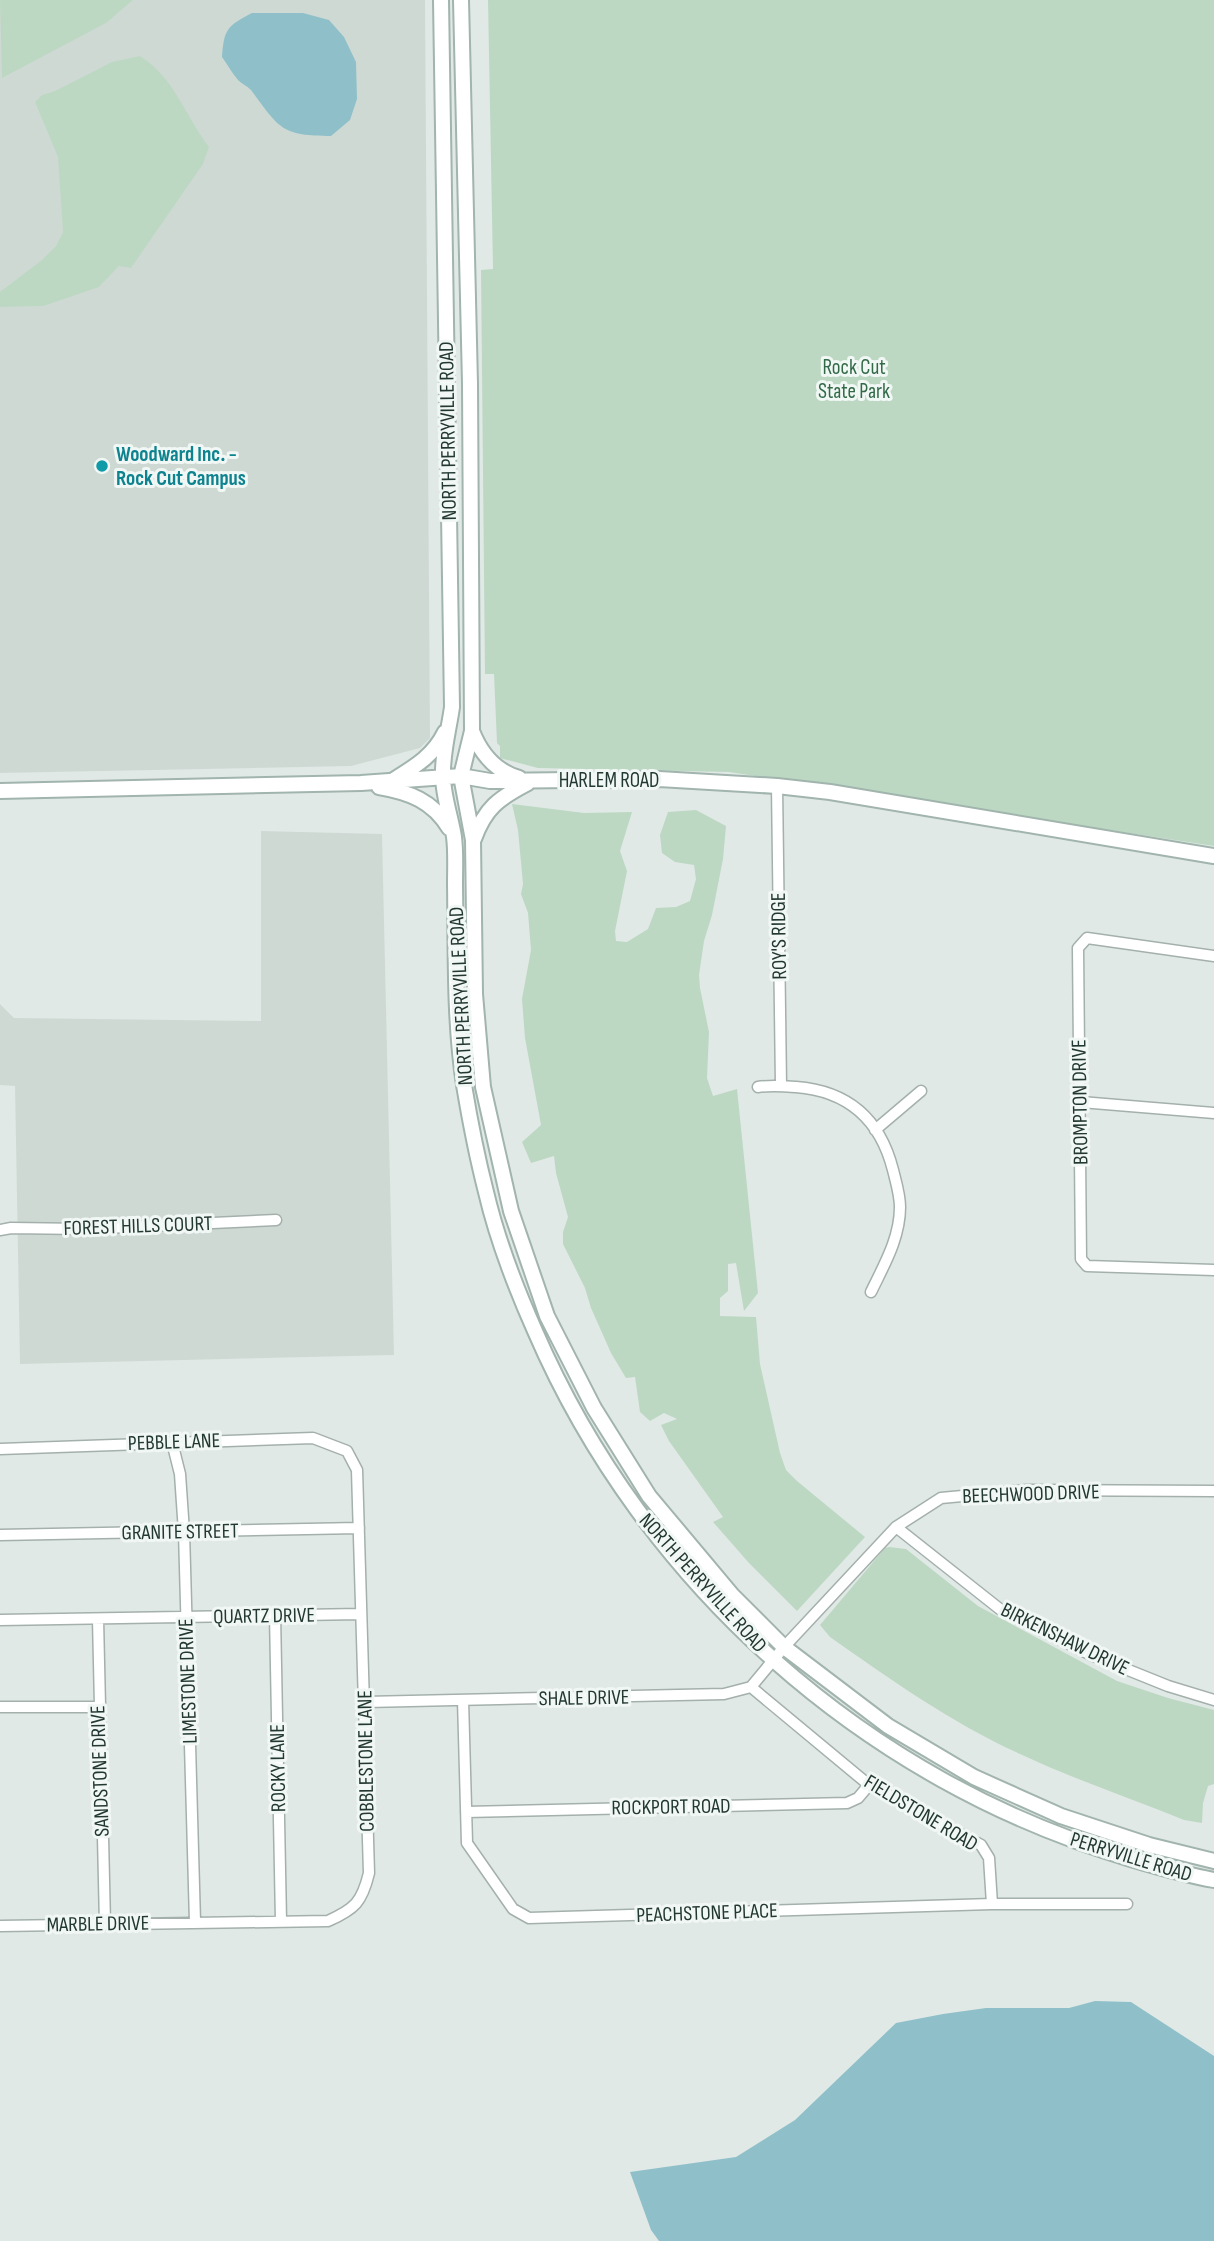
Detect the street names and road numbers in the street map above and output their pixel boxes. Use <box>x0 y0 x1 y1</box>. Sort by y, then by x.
street label: NORTH PERRYVILLE ROAD <box>434 341 462 521</box>
street label: HARLEM ROAD <box>559 768 659 793</box>
street label: ROY'S RIDGE <box>766 892 792 980</box>
street label: NORTH PERRYVILLE ROAD <box>444 906 478 1086</box>
street label: BROMPTON DRIVE <box>1066 1039 1094 1165</box>
street label: FOREST HILLS COURT <box>63 1211 213 1241</box>
street label: PEBBLE LANE <box>127 1428 221 1456</box>
street label: BEECHWOOD DRIVE <box>962 1479 1100 1509</box>
street label: NORTH PERRYVILLE ROAD <box>634 1508 772 1658</box>
street label: GRANITE STREET <box>121 1518 239 1546</box>
street label: BIRKENSHAW DRIVE <box>997 1597 1133 1681</box>
street label: QUARTZ DRIVE <box>213 1603 315 1629</box>
street label: LIMESTONE DRIVE <box>173 1618 203 1744</box>
street label: SHALE DRIVE <box>538 1685 630 1711</box>
street label: COBBLESTONE LANE <box>352 1690 380 1832</box>
street label: SANDSTONE DRIVE <box>85 1705 115 1837</box>
street label: ROCKY LANE <box>265 1724 291 1812</box>
street label: FIELDSTONE ROAD <box>860 1769 982 1857</box>
street label: ROCKPORT ROAD <box>611 1793 731 1821</box>
street label: PERRYVILLE ROAD <box>1067 1827 1195 1887</box>
street label: PEACHSTONE PLACE <box>636 1898 778 1928</box>
street label: MARBLE DRIVE <box>46 1911 150 1937</box>

